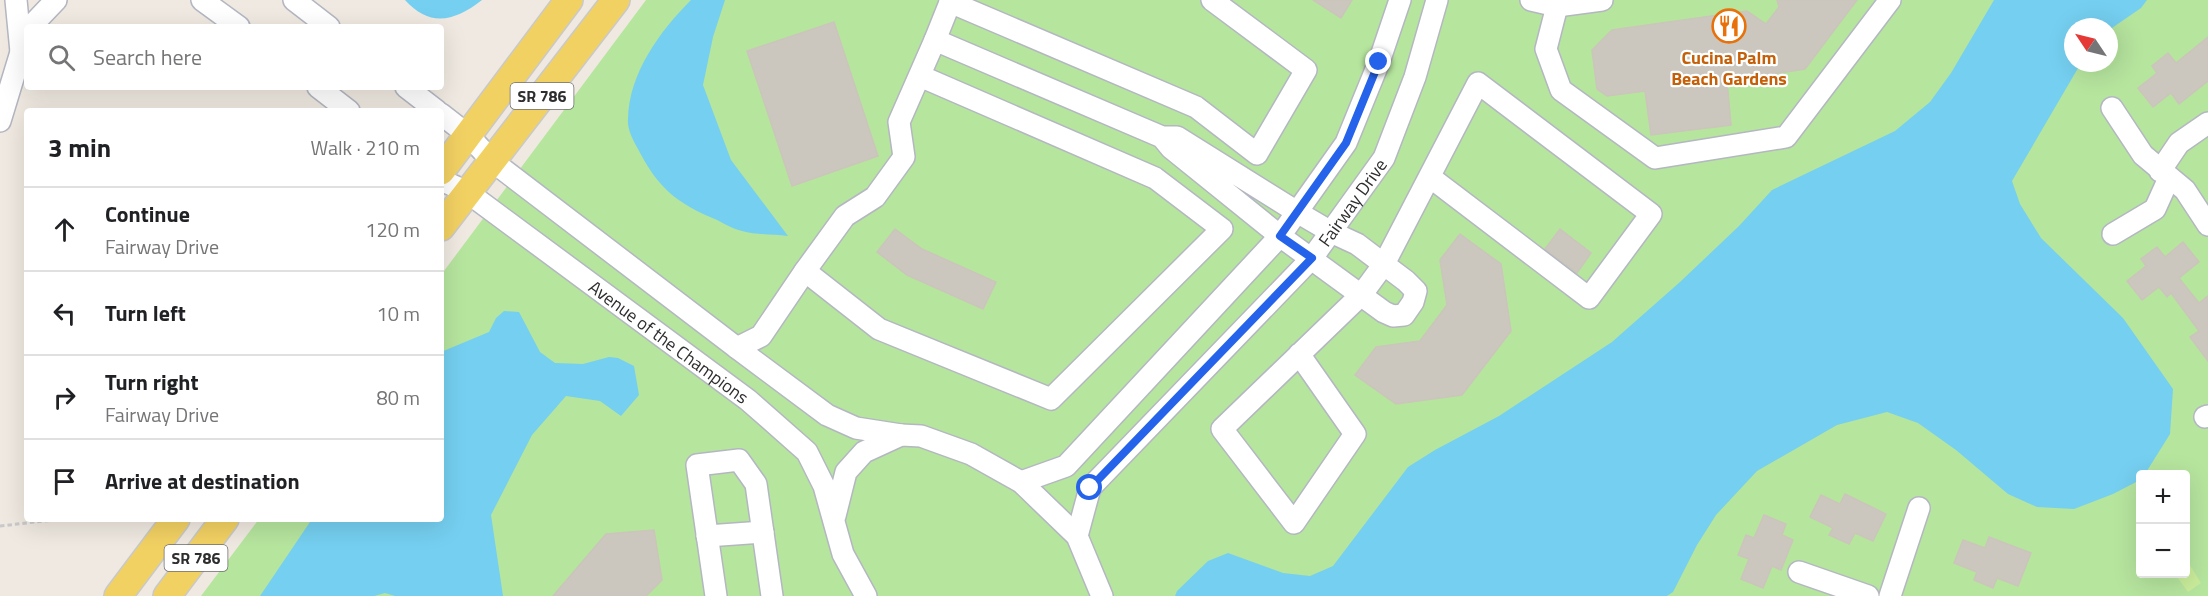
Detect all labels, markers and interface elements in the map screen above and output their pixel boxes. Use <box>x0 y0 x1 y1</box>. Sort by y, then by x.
restaurant icon: Cucina Palm Beach Gardens <box>1711 8 1747 44</box>
north arrow <box>2064 18 2118 72</box>
search box <box>24 24 444 90</box>
text: Search here <box>93 40 202 74</box>
icon: search <box>45 41 78 74</box>
place label: Cucina Palm Beach Gardens <box>1671 44 1787 92</box>
route end <box>1365 48 1391 74</box>
road number: SR 786 <box>510 83 574 109</box>
text: 3 min <box>48 128 111 167</box>
text: Walk · 210 m <box>311 132 420 163</box>
street label: Fairway Drive <box>1311 153 1393 252</box>
text: Continue <box>105 197 190 231</box>
icon: ahead <box>48 213 81 246</box>
text: 120 m <box>365 214 420 245</box>
text: Fairway Drive <box>105 231 219 262</box>
street label: Avenue of the Champions <box>583 273 755 410</box>
text: Turn left <box>105 296 186 330</box>
icon: left <box>48 297 81 330</box>
text: 10 m <box>376 298 420 329</box>
text: Turn right <box>105 365 199 399</box>
icon: right <box>48 381 81 414</box>
text: 80 m <box>376 382 420 413</box>
text: Fairway Drive <box>105 399 219 430</box>
text: Arrive at destination <box>105 464 300 498</box>
icon: arrive <box>48 465 81 498</box>
map controls <box>2136 470 2190 578</box>
button: + <box>2136 470 2190 524</box>
route start <box>1076 474 1102 500</box>
button: − <box>2136 524 2190 578</box>
road number: SR 786 <box>164 545 228 571</box>

